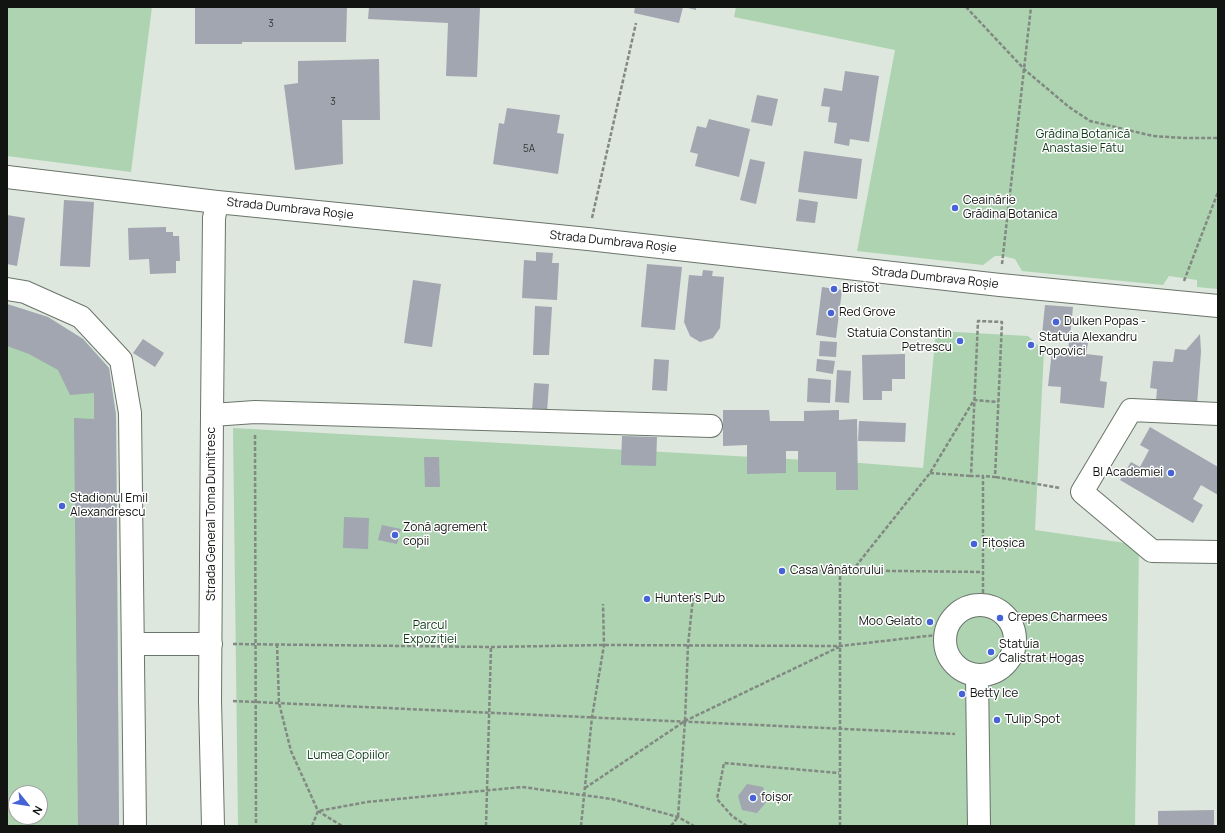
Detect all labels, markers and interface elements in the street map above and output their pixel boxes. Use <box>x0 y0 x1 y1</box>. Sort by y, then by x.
house number: 3 <box>268 18 274 30</box>
house number: 3 <box>330 96 336 108</box>
park label: Grădina Botanică Anastasie Fătu <box>1036 128 1130 156</box>
house number: 5A <box>523 143 535 155</box>
place label: Ceainărie Grădina Botanica <box>963 194 1057 222</box>
street label: Strada Dumbrava Roșie <box>226 195 354 223</box>
marker: Ceainărie Grădina Botanica <box>950 203 960 213</box>
street label: Strada Dumbrava Roșie <box>549 228 677 256</box>
street label: Strada Dumbrava Roșie <box>871 264 999 292</box>
place label: Bristot <box>842 282 879 296</box>
marker: Bristot <box>829 284 839 294</box>
place label: Red Grove <box>839 306 895 320</box>
marker: Red Grove <box>826 308 836 318</box>
place label: Dulken Popas - <box>1064 315 1146 329</box>
marker: Dulken Popas - <box>1051 317 1061 327</box>
place label: Statuia Constantin Petrescu <box>847 327 952 355</box>
place label: Statuia Alexandru Popovici <box>1039 331 1137 359</box>
marker: Statuia Constantin Petrescu <box>955 336 965 346</box>
marker: Statuia Alexandru Popovici <box>1026 340 1036 350</box>
street label: Strada General Toma Dumitresc <box>205 427 219 601</box>
place label: Bl Academiei <box>1093 466 1163 480</box>
marker: Bl Academiei <box>1166 468 1176 478</box>
place label: Stadionul Emil Alexandrescu <box>70 492 148 520</box>
marker: Stadionul Emil Alexandrescu <box>57 501 67 511</box>
place label: Zonă agrement copii <box>403 521 487 549</box>
marker: Zonă agrement copii <box>390 530 400 540</box>
place label: Fițoșica <box>982 537 1025 551</box>
marker: Fițoșica <box>969 539 979 549</box>
place label: Casa Vânătorului <box>790 564 884 578</box>
marker: Casa Vânătorului <box>777 566 787 576</box>
place label: Hunter's Pub <box>655 592 725 606</box>
marker: Hunter's Pub <box>642 594 652 604</box>
place label: Crepes Charmees <box>1008 611 1108 625</box>
marker: Crepes Charmees <box>995 613 1005 623</box>
place label: Moo Gelato <box>859 615 922 629</box>
marker: Moo Gelato <box>925 617 935 627</box>
park label: Parcul Expoziției <box>403 619 457 647</box>
place label: Statuia Calistrat Hogaș <box>999 638 1084 666</box>
marker: Statuia Calistrat Hogaș <box>986 647 996 657</box>
place label: Betty Ice <box>970 687 1018 701</box>
marker: Betty Ice <box>957 689 967 699</box>
place label: Tulip Spot <box>1005 713 1060 727</box>
marker: Tulip Spot <box>992 715 1002 725</box>
park label: Lumea Copiilor <box>307 749 389 763</box>
north arrow <box>8 785 48 825</box>
place label: foișor <box>761 791 793 805</box>
marker: foișor <box>748 793 758 803</box>
text: N <box>29 804 46 818</box>

